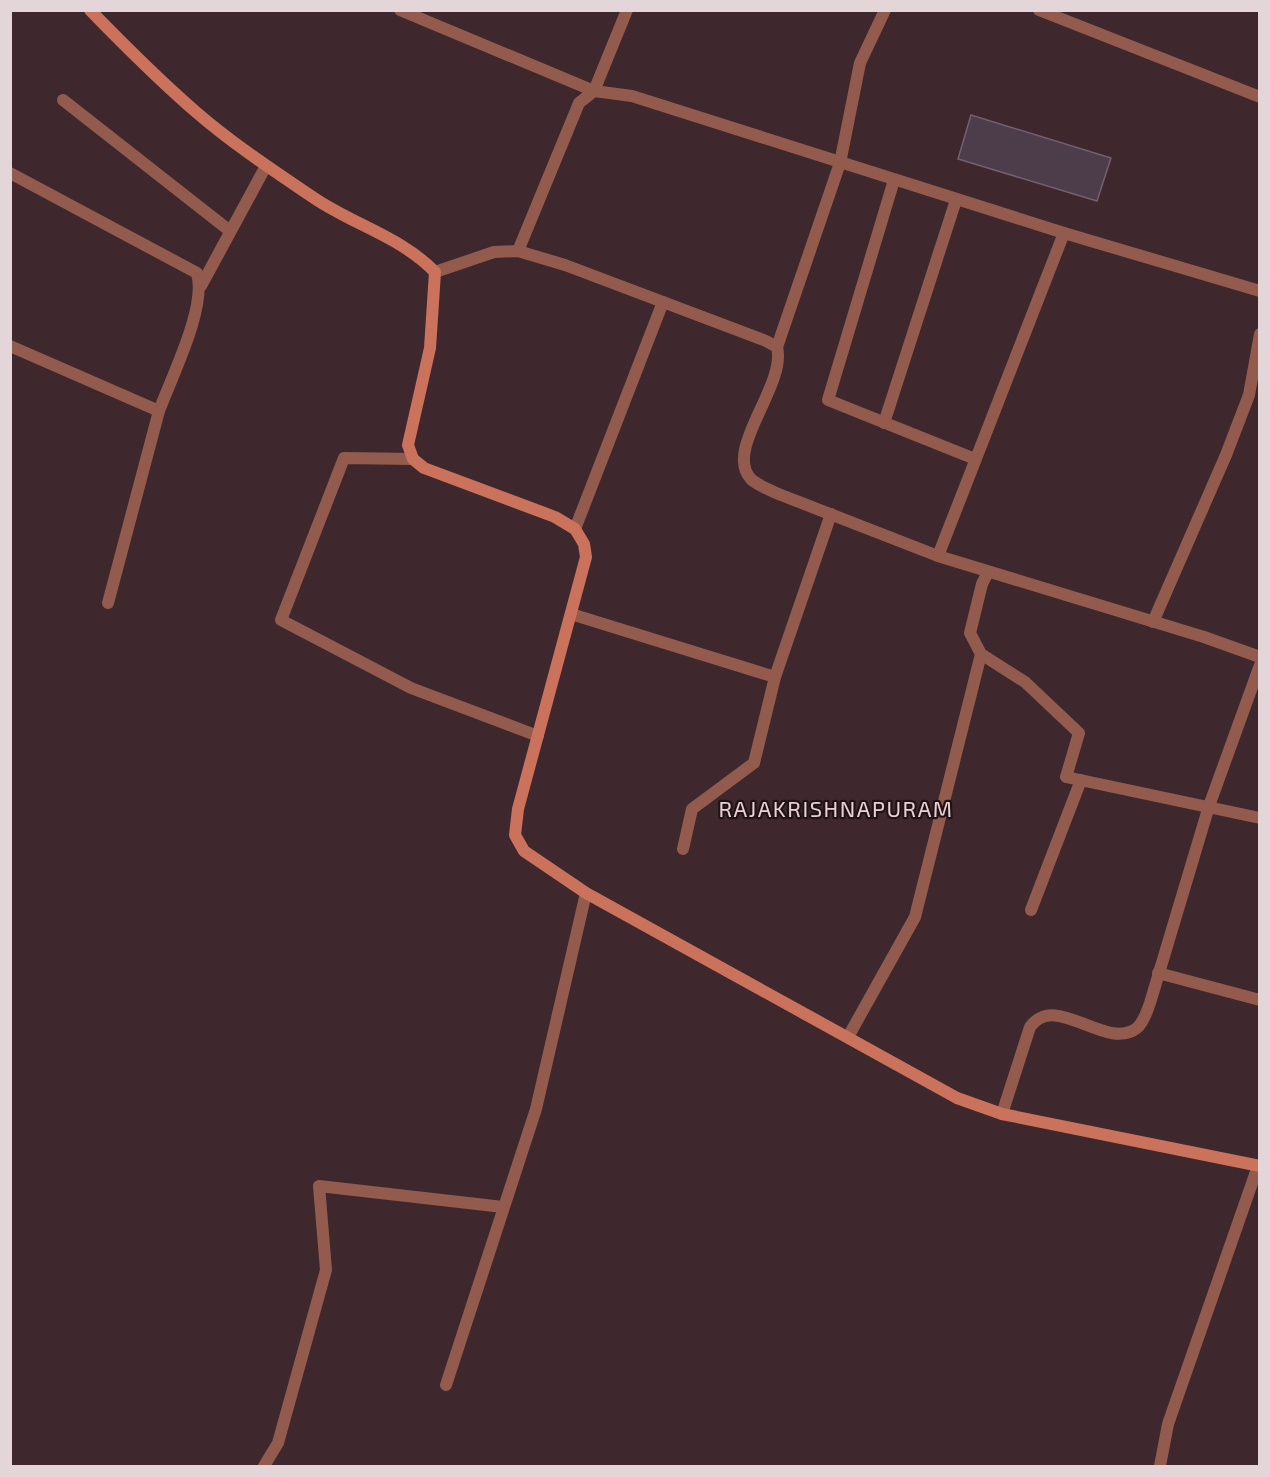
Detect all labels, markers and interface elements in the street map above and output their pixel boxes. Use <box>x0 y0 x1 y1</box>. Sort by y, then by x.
district label: RAJAKRISHNAPURAM <box>718 795 954 821</box>

